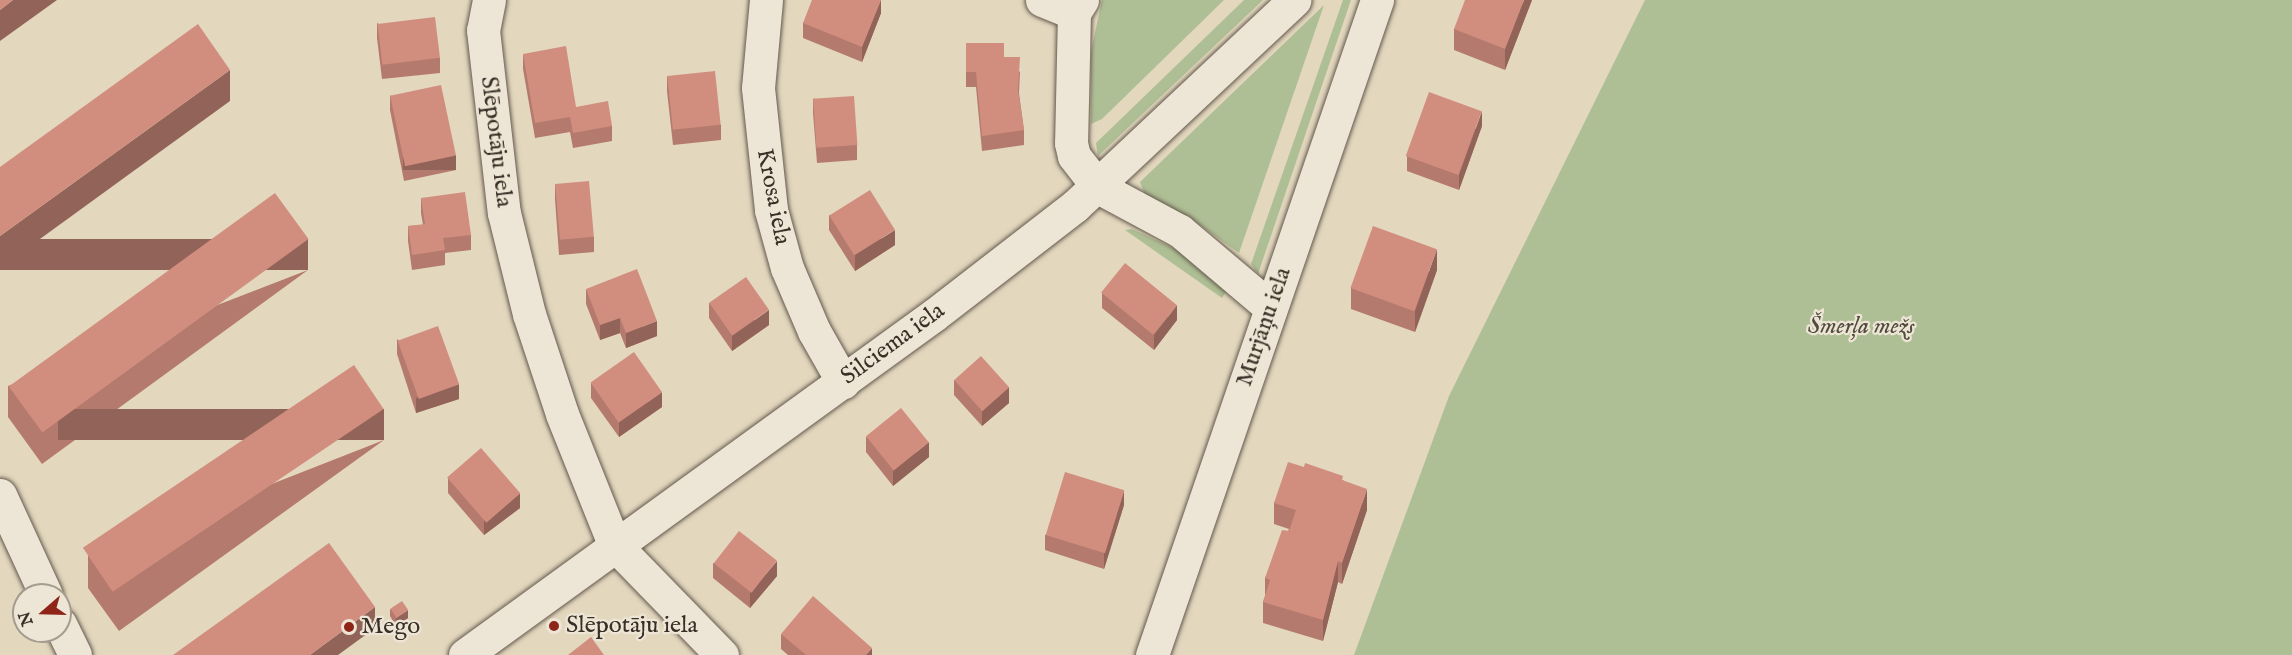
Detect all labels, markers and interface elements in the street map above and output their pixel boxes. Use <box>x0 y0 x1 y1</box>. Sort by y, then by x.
street label: Slēpotāju iela <box>474 75 518 209</box>
street label: Krosa iela <box>750 146 796 248</box>
street label: Murjāņu iela <box>1230 264 1298 390</box>
street label: Silciema iela <box>835 297 951 391</box>
park label: Šmerļa mežs <box>1808 313 1914 341</box>
north arrow <box>12 583 72 643</box>
text: N <box>15 609 39 628</box>
place label: Slēpotāju iela <box>566 612 698 640</box>
place label: Mego <box>361 613 420 641</box>
marker: Slēpotāju iela <box>547 619 561 633</box>
marker: Mego <box>342 620 356 634</box>

